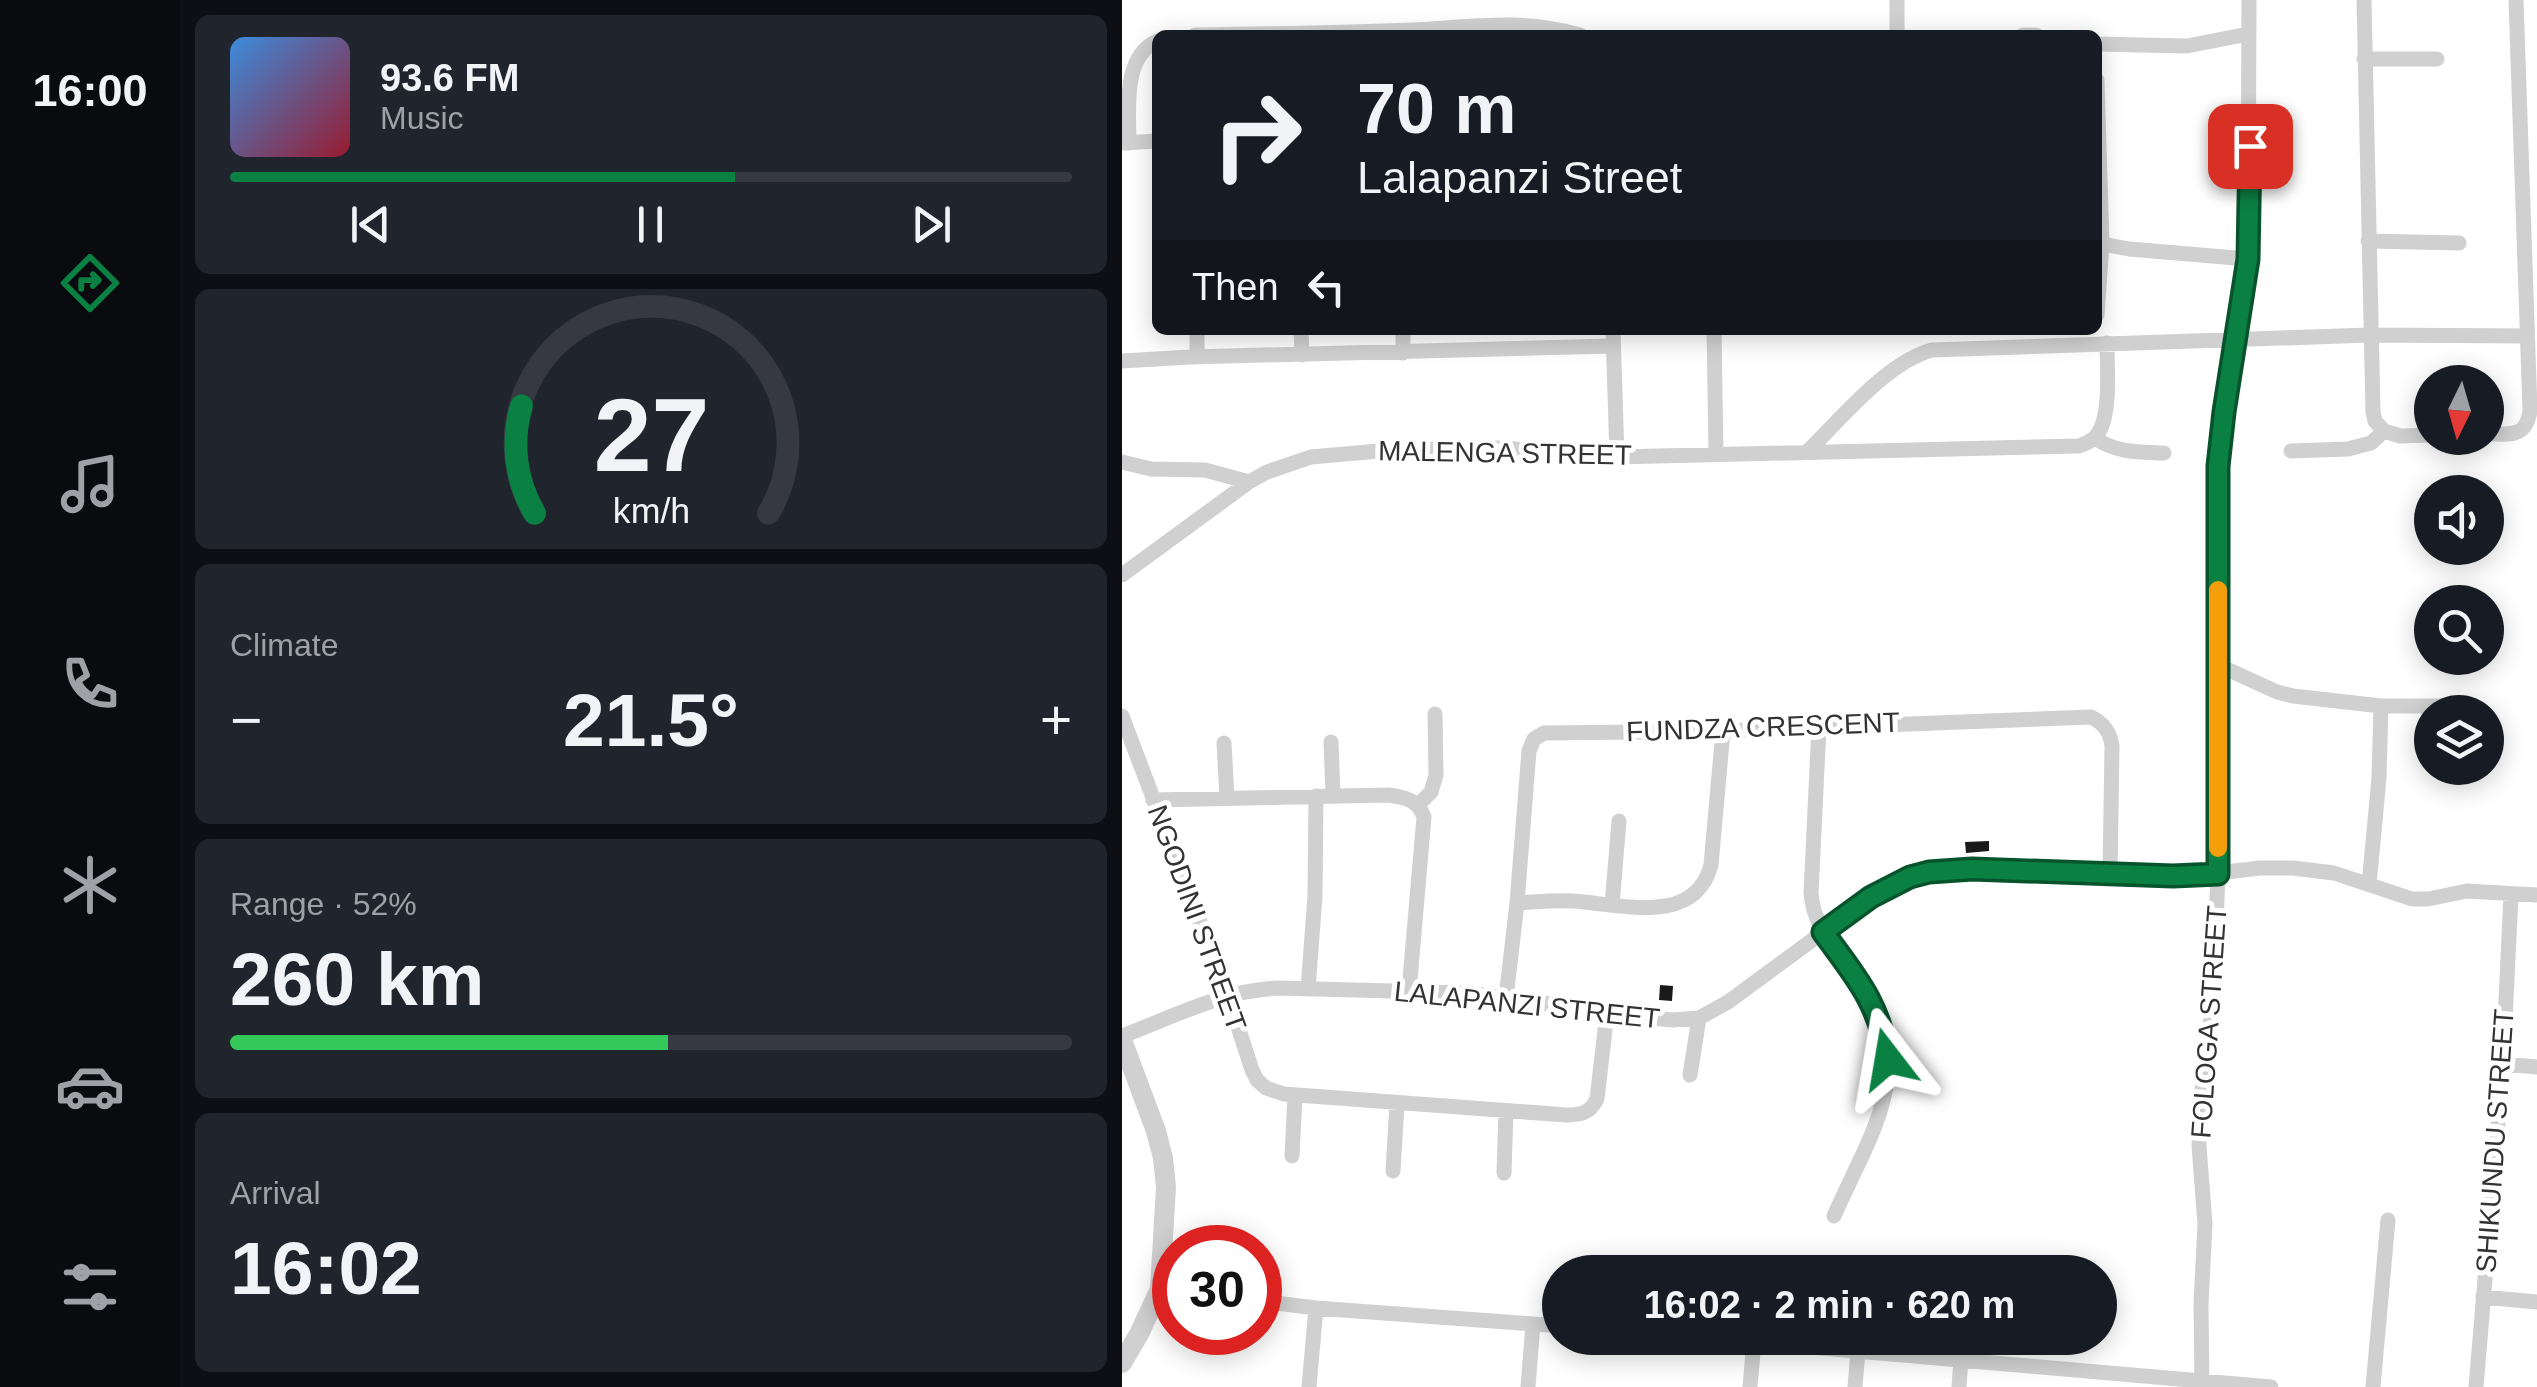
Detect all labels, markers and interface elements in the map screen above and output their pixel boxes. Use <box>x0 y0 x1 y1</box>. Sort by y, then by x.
text: 93.6 FM <box>380 57 519 99</box>
text: 16:00 <box>32 65 148 116</box>
icon: right <box>1192 70 1322 200</box>
text: 70 m <box>1357 70 1517 148</box>
text: Music <box>380 100 464 136</box>
pin <box>2208 104 2293 189</box>
icon: arrive <box>2223 119 2278 174</box>
text: Lalapanzi Street <box>1357 152 1682 203</box>
icon: previous <box>343 197 398 252</box>
icon: pause <box>623 197 678 252</box>
icon: next <box>904 197 959 252</box>
icon: directions <box>55 248 125 318</box>
icon: left <box>1299 260 1354 315</box>
text: Then <box>1192 266 1279 308</box>
north arrow <box>2414 365 2504 455</box>
map controls <box>2414 365 2504 785</box>
text: 27 <box>593 377 709 493</box>
street label: MALENGA STREET <box>1378 435 1632 471</box>
icon: music <box>55 449 125 519</box>
button: sound <box>2414 475 2504 565</box>
text: km/h <box>612 491 690 531</box>
button: search <box>2414 585 2504 675</box>
text: Climate <box>230 627 338 663</box>
icon: phone <box>55 649 125 719</box>
text: 21.5° <box>563 678 739 762</box>
text: − <box>230 689 262 751</box>
text: + <box>1040 689 1072 751</box>
button: layers <box>2414 695 2504 785</box>
street label: FUNDZA CRESCENT <box>1626 707 1900 747</box>
street label: NGODINI STREET <box>1142 801 1252 1035</box>
icon: climate <box>55 850 125 920</box>
text: Range · 52% <box>230 886 417 922</box>
street label: FOLOGA STREET <box>2185 905 2233 1139</box>
text: 260 km <box>230 937 484 1021</box>
street label: LALAPANZI STREET <box>1393 976 1661 1034</box>
position arrow <box>1836 1007 1940 1111</box>
street label: SHIKUNDU STREET <box>2470 1008 2520 1274</box>
icon: car <box>55 1051 125 1121</box>
text: Arrival <box>230 1175 321 1211</box>
speed limit sign: 30 <box>1152 1225 1282 1355</box>
text: 16:02 <box>230 1226 422 1310</box>
icon: filters <box>55 1252 125 1322</box>
text: 16:02 · 2 min · 620 m <box>1644 1284 2015 1326</box>

